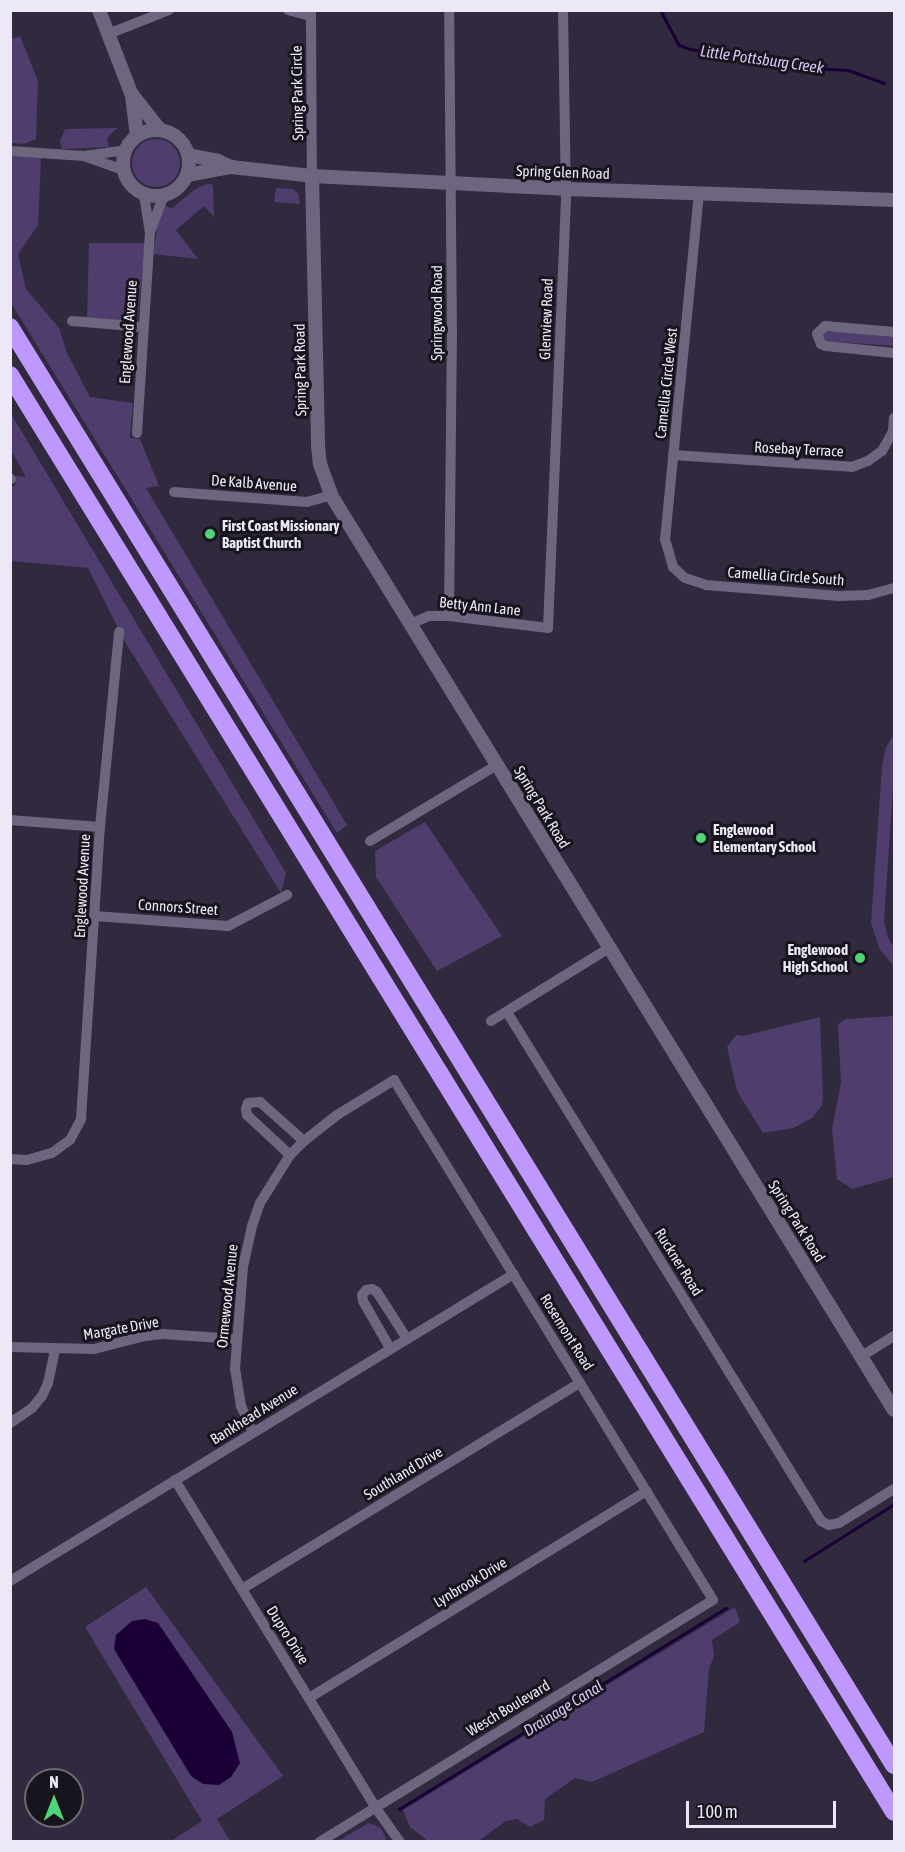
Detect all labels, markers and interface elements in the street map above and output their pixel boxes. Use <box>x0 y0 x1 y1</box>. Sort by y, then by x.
water label: Little Pottsburg Creek <box>699 41 825 77</box>
street label: Spring Park Circle <box>287 45 307 141</box>
street label: Spring Glen Road <box>516 161 610 183</box>
street label: Springwood Road <box>428 265 446 361</box>
street label: Glenview Road <box>536 278 556 360</box>
street label: Englewood Avenue <box>115 279 141 385</box>
street label: Spring Park Road <box>290 323 310 417</box>
street label: Camellia Circle West <box>651 327 681 439</box>
street label: Rosebay Terrace <box>754 438 844 460</box>
street label: De Kalb Avenue <box>211 471 297 495</box>
place label: First Coast Missionary Baptist Church <box>222 516 339 551</box>
marker: First Coast Missionary Baptist Church <box>203 527 217 541</box>
street label: Camellia Circle South <box>727 563 845 589</box>
street label: Betty Ann Lane <box>438 593 522 619</box>
street label: Spring Park Road <box>510 763 574 851</box>
place label: Englewood Elementary School <box>713 820 816 855</box>
marker: Englewood Elementary School <box>694 831 708 845</box>
street label: Englewood Avenue <box>70 834 94 938</box>
street label: Connors Street <box>137 895 219 919</box>
place label: Englewood High School <box>783 940 848 975</box>
marker: Englewood High School <box>853 951 867 965</box>
street label: Spring Park Road <box>765 1177 829 1265</box>
street label: Ruckner Road <box>651 1225 707 1299</box>
street label: Ormewood Avenue <box>213 1243 241 1349</box>
street label: Rosemont Road <box>536 1290 598 1374</box>
street label: Margate Drive <box>82 1313 160 1343</box>
street label: Bankhead Avenue <box>207 1380 301 1448</box>
street label: Southland Drive <box>360 1442 446 1504</box>
street label: Lynbrook Drive <box>430 1553 510 1611</box>
street label: Dupro Drive <box>263 1602 313 1668</box>
street label: Wesch Boulevard <box>463 1676 553 1740</box>
water label: Drainage Canal <box>520 1676 606 1740</box>
north arrow <box>24 1768 84 1828</box>
text: N <box>49 1773 59 1791</box>
scale bar <box>689 1789 839 1827</box>
text: 100 m <box>697 1801 738 1822</box>

